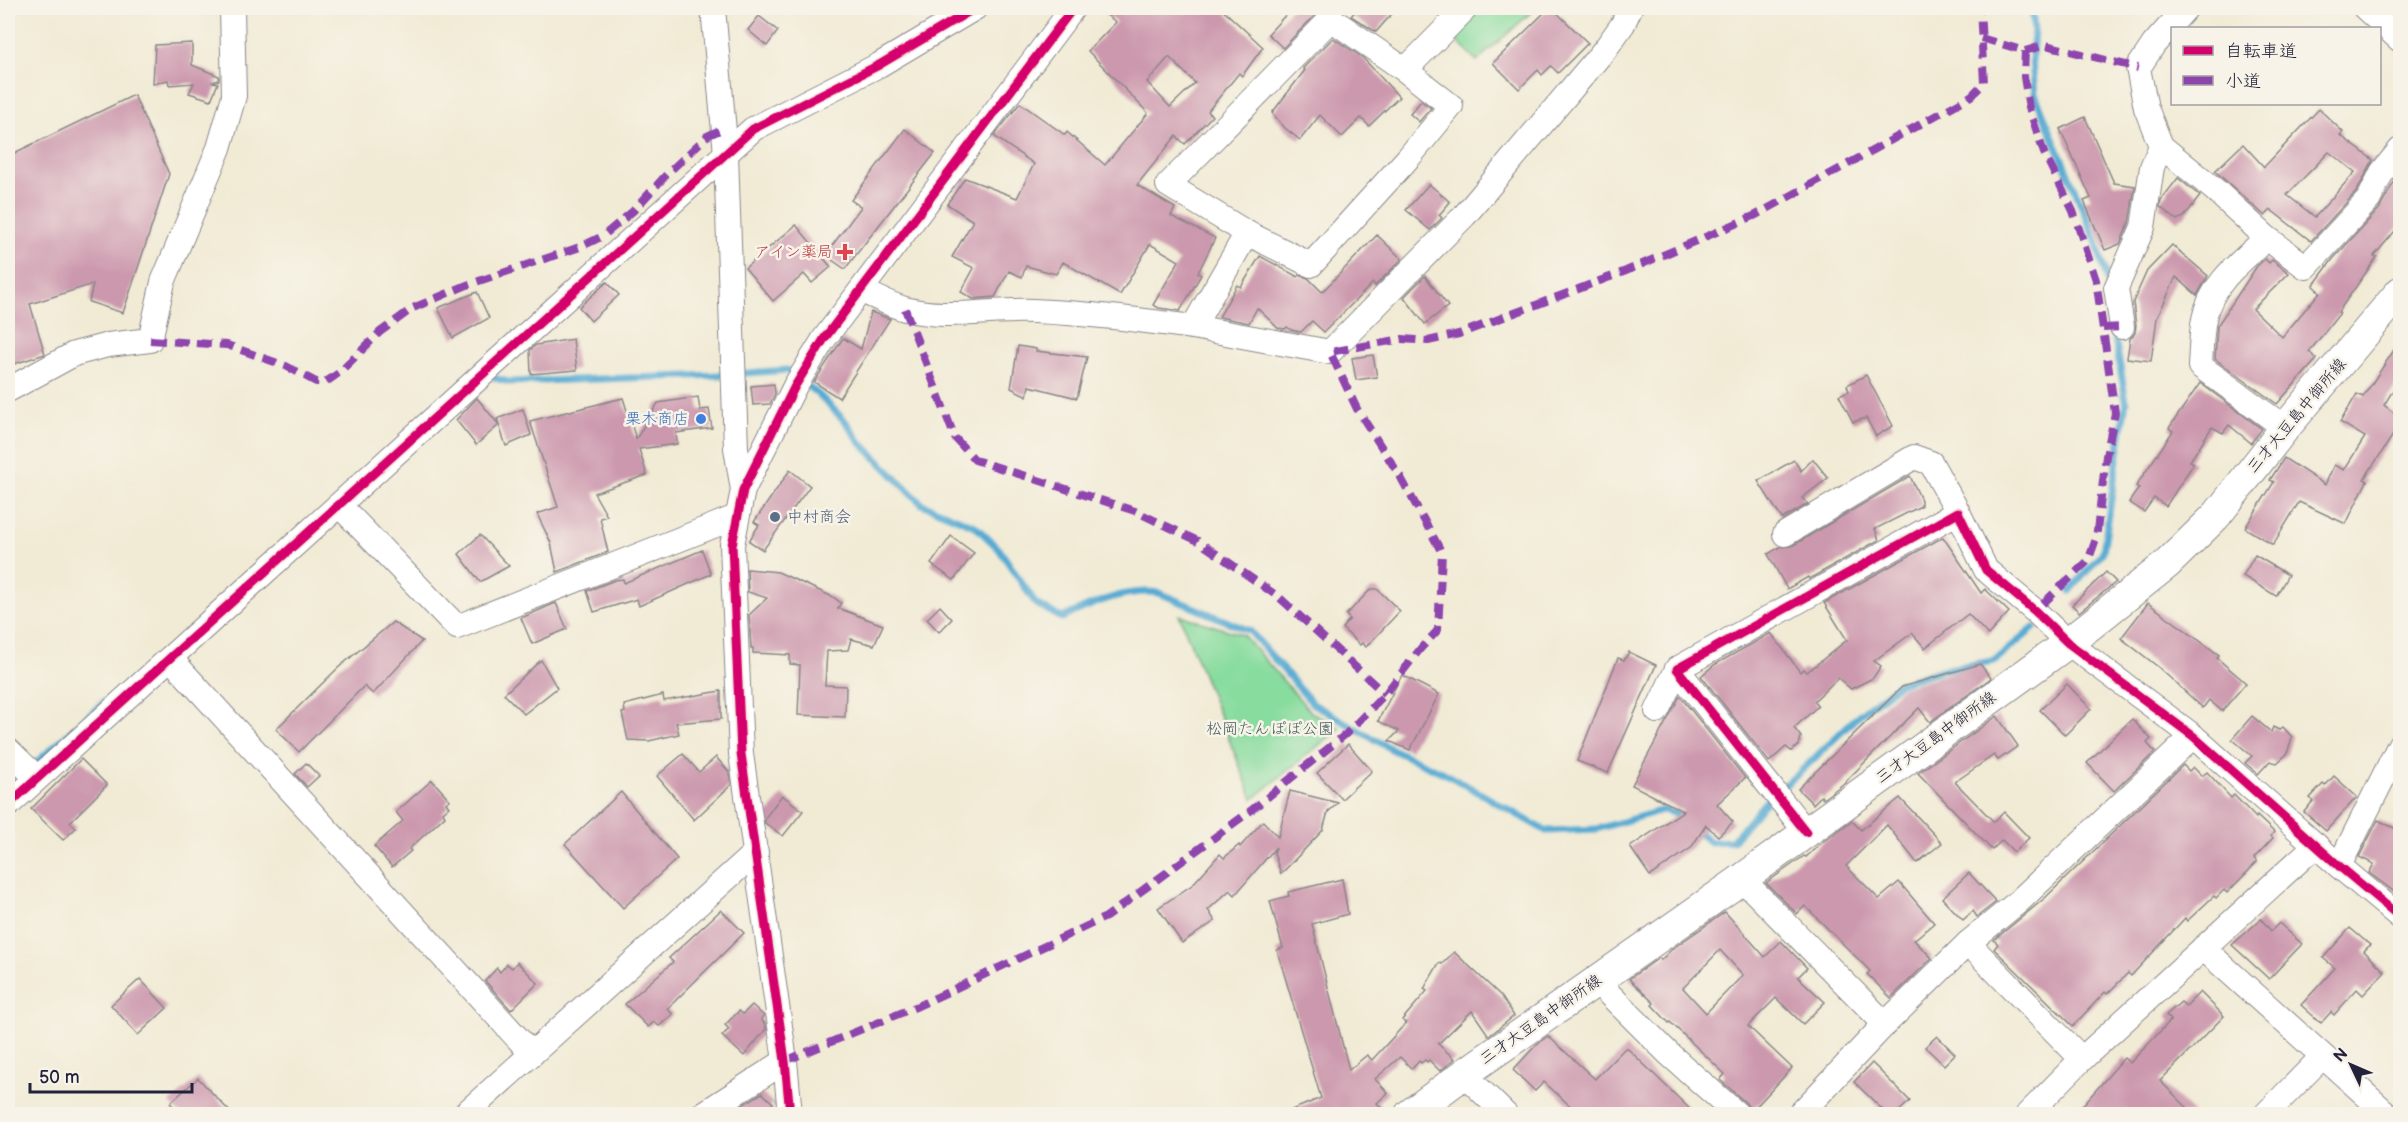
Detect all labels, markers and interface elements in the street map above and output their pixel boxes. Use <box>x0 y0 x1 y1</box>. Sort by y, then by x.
legend <box>2171 27 2381 105</box>
text: 自転車道 <box>2225 41 2297 62</box>
text: 小道 <box>2225 71 2261 92</box>
place label: アイン薬局 <box>754 243 833 262</box>
marker: アイン薬局 <box>838 245 852 259</box>
street label: 三才大豆島中御所線 <box>2243 355 2351 477</box>
place label: 栗木商店 <box>625 410 689 429</box>
marker: 栗木商店 <box>694 412 708 426</box>
place label: 中村商会 <box>787 508 851 527</box>
marker: 中村商会 <box>768 510 782 524</box>
street label: 三才大豆島中御所線 <box>1872 688 2000 788</box>
park label: 松岡たんぽぽ公園 <box>1206 720 1334 739</box>
street label: 三才大豆島中御所線 <box>1477 971 1605 1069</box>
north arrow <box>2321 1035 2381 1095</box>
text: N <box>2330 1045 2352 1067</box>
scale bar <box>30 1056 192 1094</box>
text: 50 m <box>39 1067 80 1088</box>

